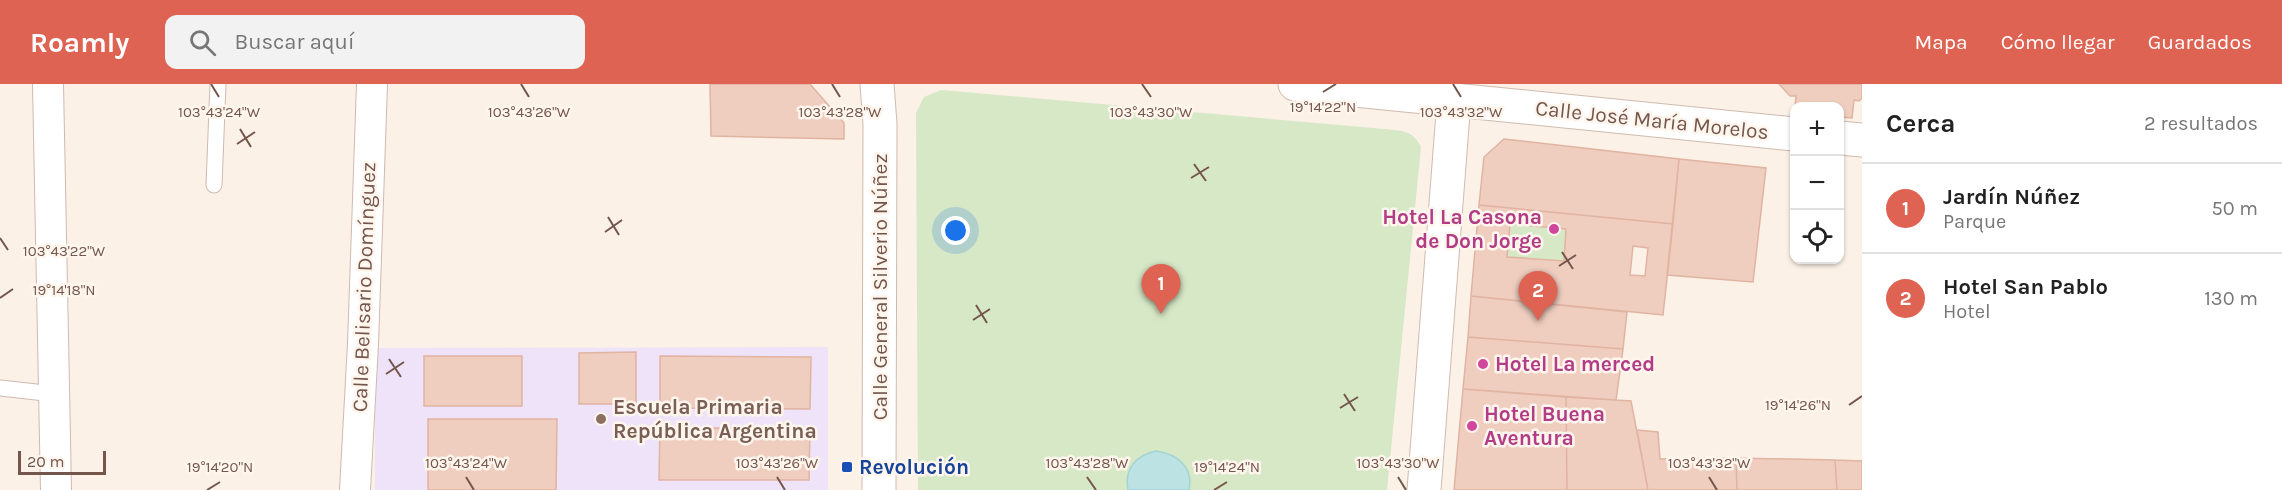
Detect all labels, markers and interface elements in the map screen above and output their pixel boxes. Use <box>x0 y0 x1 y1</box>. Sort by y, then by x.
search box <box>165 15 585 69</box>
text: Roamly <box>30 26 129 59</box>
icon: search <box>186 26 219 59</box>
text: Buscar aquí <box>234 29 355 55</box>
text: Mapa <box>1914 30 1968 54</box>
text: Cómo llegar <box>2001 30 2115 54</box>
text: Guardados <box>2148 30 2252 54</box>
street label: Calle José María Morelos <box>1534 96 1770 144</box>
text: 19°14'22"N <box>1290 98 1356 116</box>
map controls <box>1790 102 1844 264</box>
button: + <box>1790 102 1844 156</box>
text: 103°43'24"W <box>178 103 261 121</box>
text: 103°43'26"W <box>488 103 571 121</box>
text: 103°43'28"W <box>799 103 882 121</box>
text: 103°43'30"W <box>1110 103 1193 121</box>
text: 103°43'32"W <box>1420 103 1503 121</box>
text: Cerca <box>1886 108 1955 139</box>
text: 2 resultados <box>2144 112 2258 135</box>
street label: Calle General Silverio Núñez <box>868 154 892 420</box>
button: − <box>1790 156 1844 210</box>
street label: Calle Belisario Domínguez <box>348 162 380 412</box>
text: Jardín Núñez <box>1943 184 2080 210</box>
text: 1 <box>1902 197 1909 220</box>
text: 50 m <box>2211 197 2258 220</box>
place label: Hotel La Casona de Don Jorge <box>1382 205 1542 253</box>
button: locate <box>1790 210 1844 264</box>
text: Parque <box>1943 210 2006 233</box>
your location <box>941 216 970 245</box>
marker: Hotel La Casona de Don Jorge <box>1547 222 1561 236</box>
text: 103°43'22"W <box>23 242 106 260</box>
pin: 1 <box>1142 264 1180 314</box>
pin: 2 <box>1518 272 1558 321</box>
text: Hotel San Pablo <box>1943 274 2108 300</box>
text: 19°14'18"N <box>32 281 96 299</box>
text: 2 <box>1899 287 1912 310</box>
text: 130 m <box>2204 287 2258 310</box>
text: Hotel <box>1943 300 1991 323</box>
place label: Hotel La merced <box>1495 352 1655 376</box>
marker: Hotel La merced <box>1476 357 1490 371</box>
place label: Escuela Primaria República Argentina <box>613 395 817 443</box>
text: 19°14'26"N <box>1765 396 1831 414</box>
place label: Hotel Buena Aventura <box>1484 402 1605 450</box>
marker: Escuela Primaria República Argentina <box>594 412 608 426</box>
marker: Hotel Buena Aventura <box>1465 419 1479 433</box>
scale bar <box>18 448 106 476</box>
text: 20 m <box>27 452 65 471</box>
text: 103°43'24"W <box>425 454 508 472</box>
text: 103°43'26"W <box>736 454 819 472</box>
text: 103°43'28"W <box>1046 454 1129 472</box>
text: 103°43'30"W <box>1357 454 1440 472</box>
text: 103°43'32"W <box>1668 454 1751 472</box>
place label: Revolución <box>859 455 969 479</box>
text: 19°14'20"N <box>187 458 253 476</box>
text: 19°14'24"N <box>1194 458 1260 476</box>
marker: Revolución <box>840 460 854 474</box>

